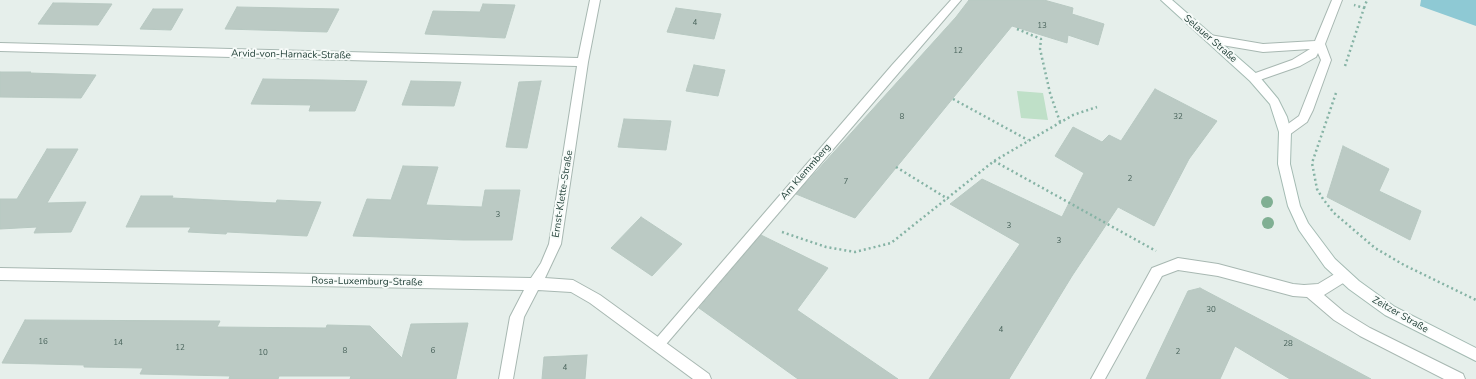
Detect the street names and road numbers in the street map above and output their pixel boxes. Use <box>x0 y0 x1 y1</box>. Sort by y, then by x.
street label: Selauer Straße <box>1181 13 1239 65</box>
street label: Arvid-von-Harnack-Straße <box>231 48 351 62</box>
street label: Am Klemmberg <box>778 141 834 203</box>
street label: Ernst-Klette-Straße <box>550 150 576 238</box>
street label: Rosa-Luxemburg-Straße <box>311 275 423 289</box>
street label: Zeitzer Straße <box>1370 294 1430 336</box>

